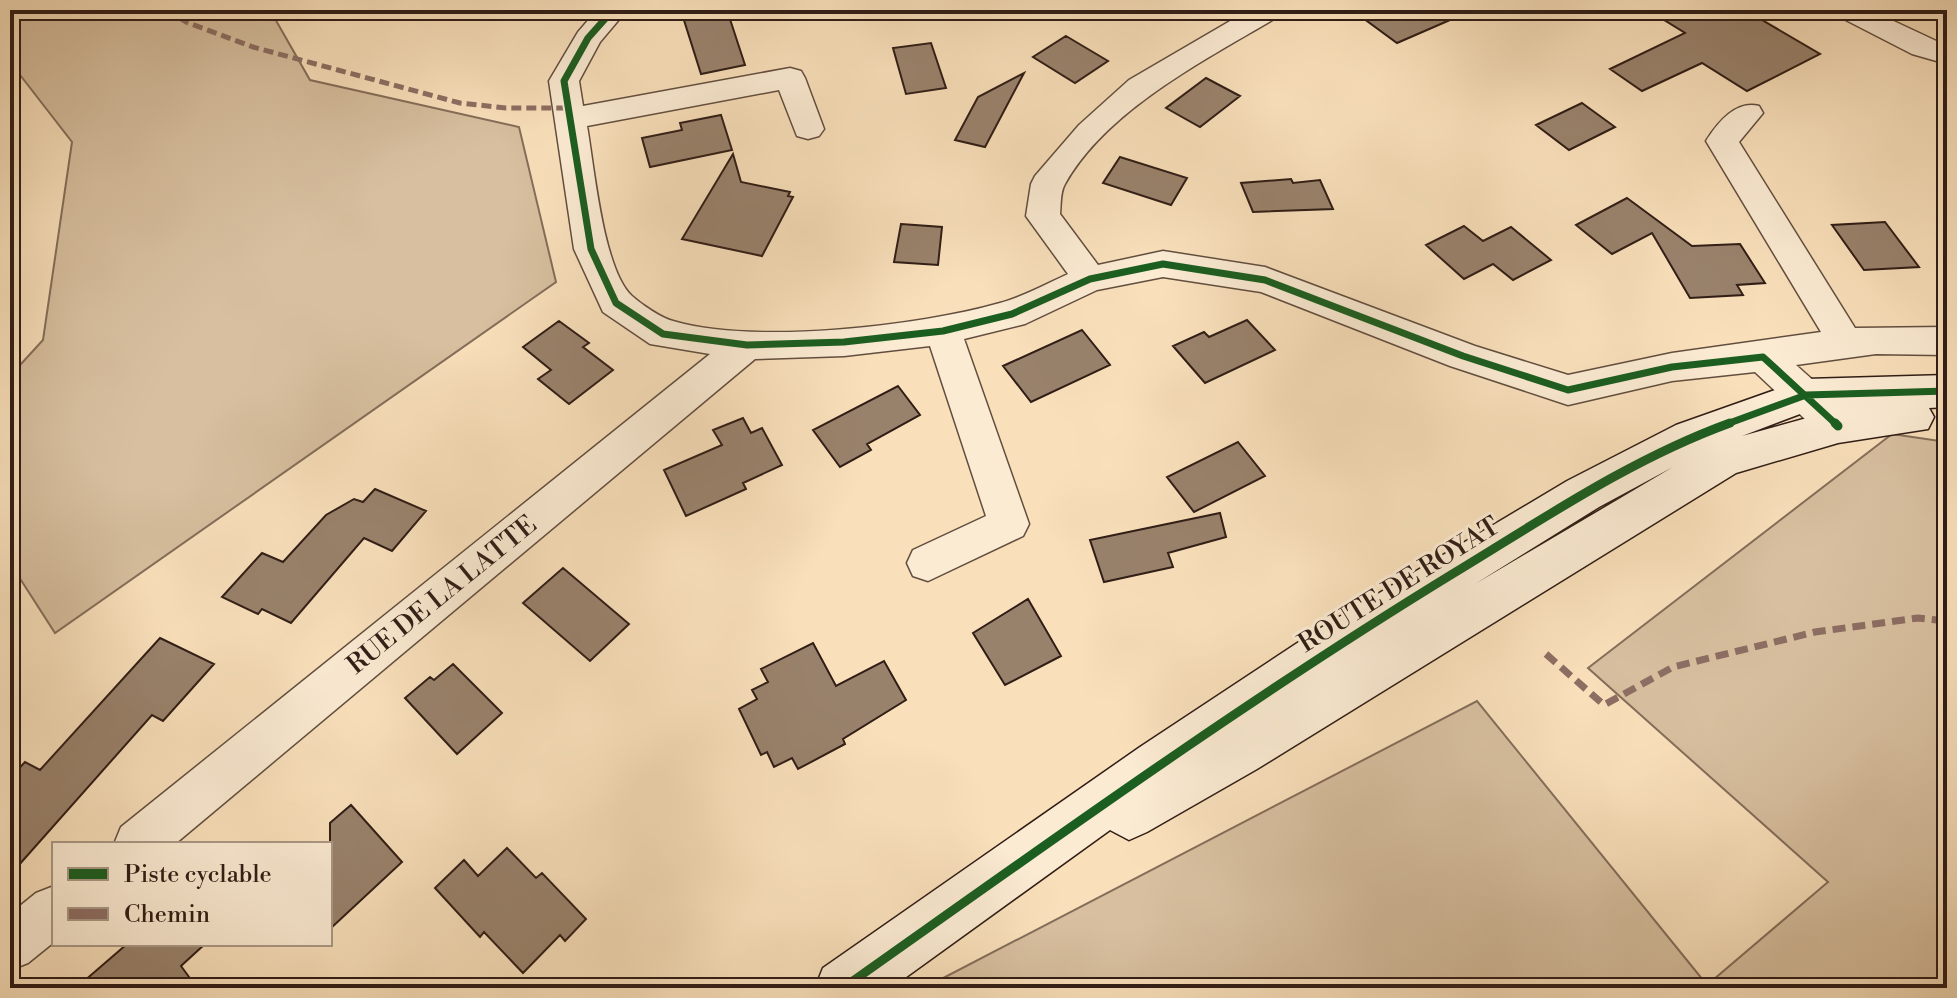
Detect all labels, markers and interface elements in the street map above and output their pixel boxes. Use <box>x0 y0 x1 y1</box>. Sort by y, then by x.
street label: RUE DE LA LATTE <box>341 509 543 681</box>
street label: ROUTE DE ROYAT <box>1293 510 1505 660</box>
legend <box>52 842 332 946</box>
text: Piste cyclable <box>124 860 272 890</box>
text: Chemin <box>124 900 210 930</box>

